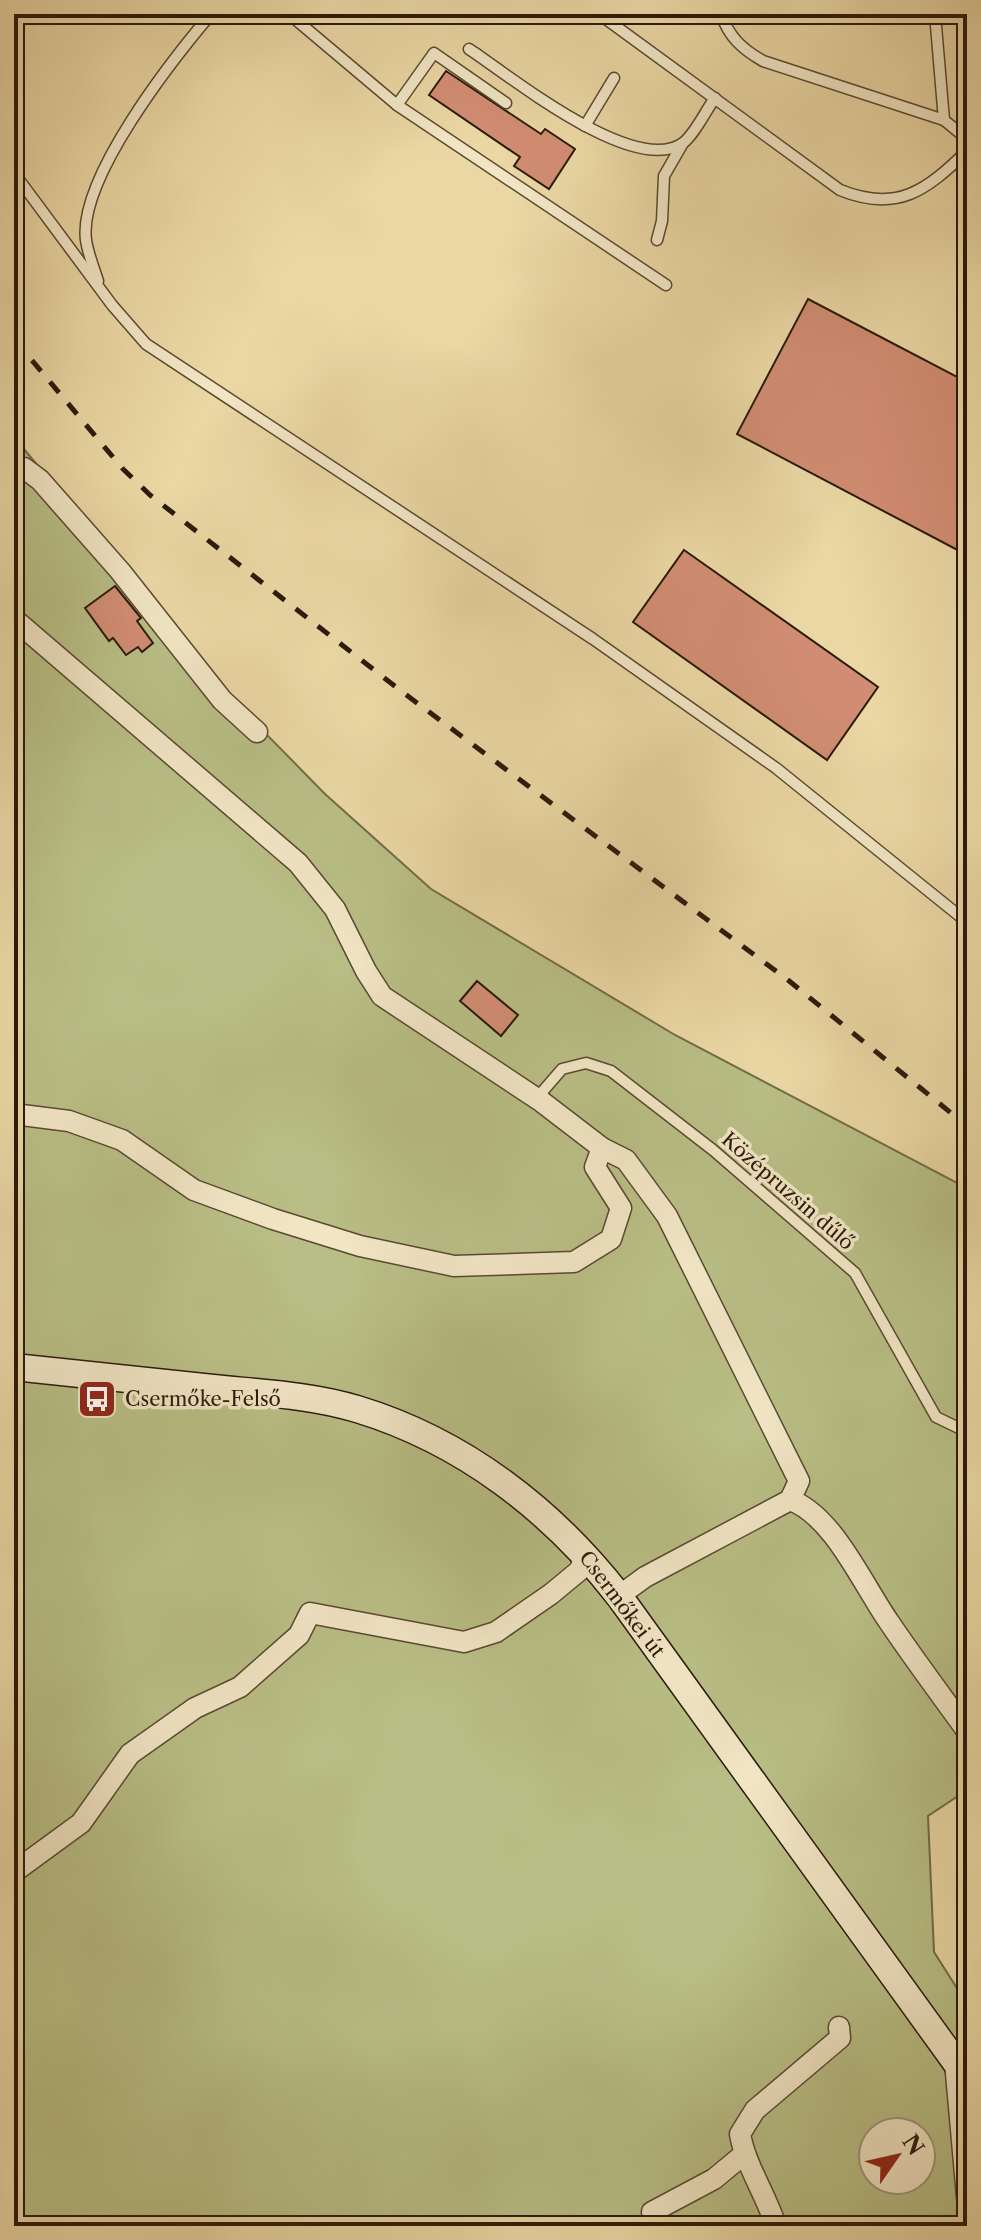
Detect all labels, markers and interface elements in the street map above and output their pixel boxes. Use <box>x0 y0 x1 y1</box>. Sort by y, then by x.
street label: Középruzsin dűlő <box>717 1127 859 1255</box>
bus stop icon: Csermőke-Felső <box>76 1378 118 1420</box>
place label: Csermőke-Felső <box>125 1387 281 1411</box>
street label: Csermőkei út <box>574 1546 670 1662</box>
north arrow <box>857 2116 937 2196</box>
text: N <box>897 2130 930 2161</box>

